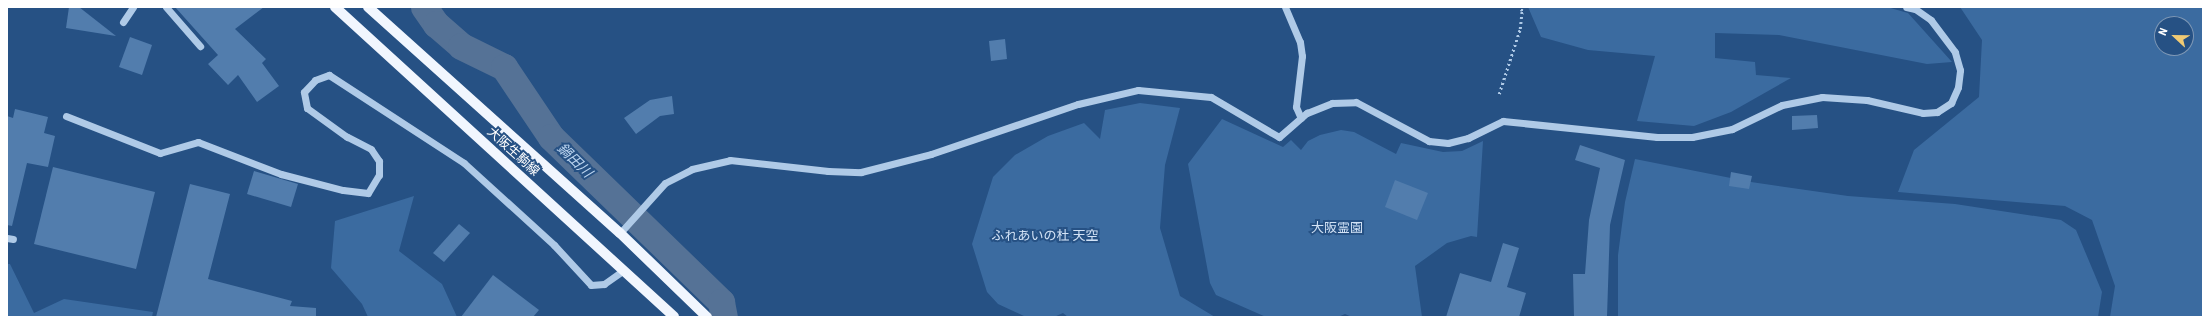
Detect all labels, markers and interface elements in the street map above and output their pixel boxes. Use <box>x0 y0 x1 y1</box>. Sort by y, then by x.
north arrow <box>2154 16 2194 56</box>
text: N <box>2156 26 2171 37</box>
street label: 大阪生駒線 <box>484 124 542 180</box>
water label: 鍋田川 <box>554 139 596 181</box>
park label: 大阪霊園 <box>1311 220 1363 236</box>
park label: ふれあいの杜 天空 <box>992 228 1098 244</box>

